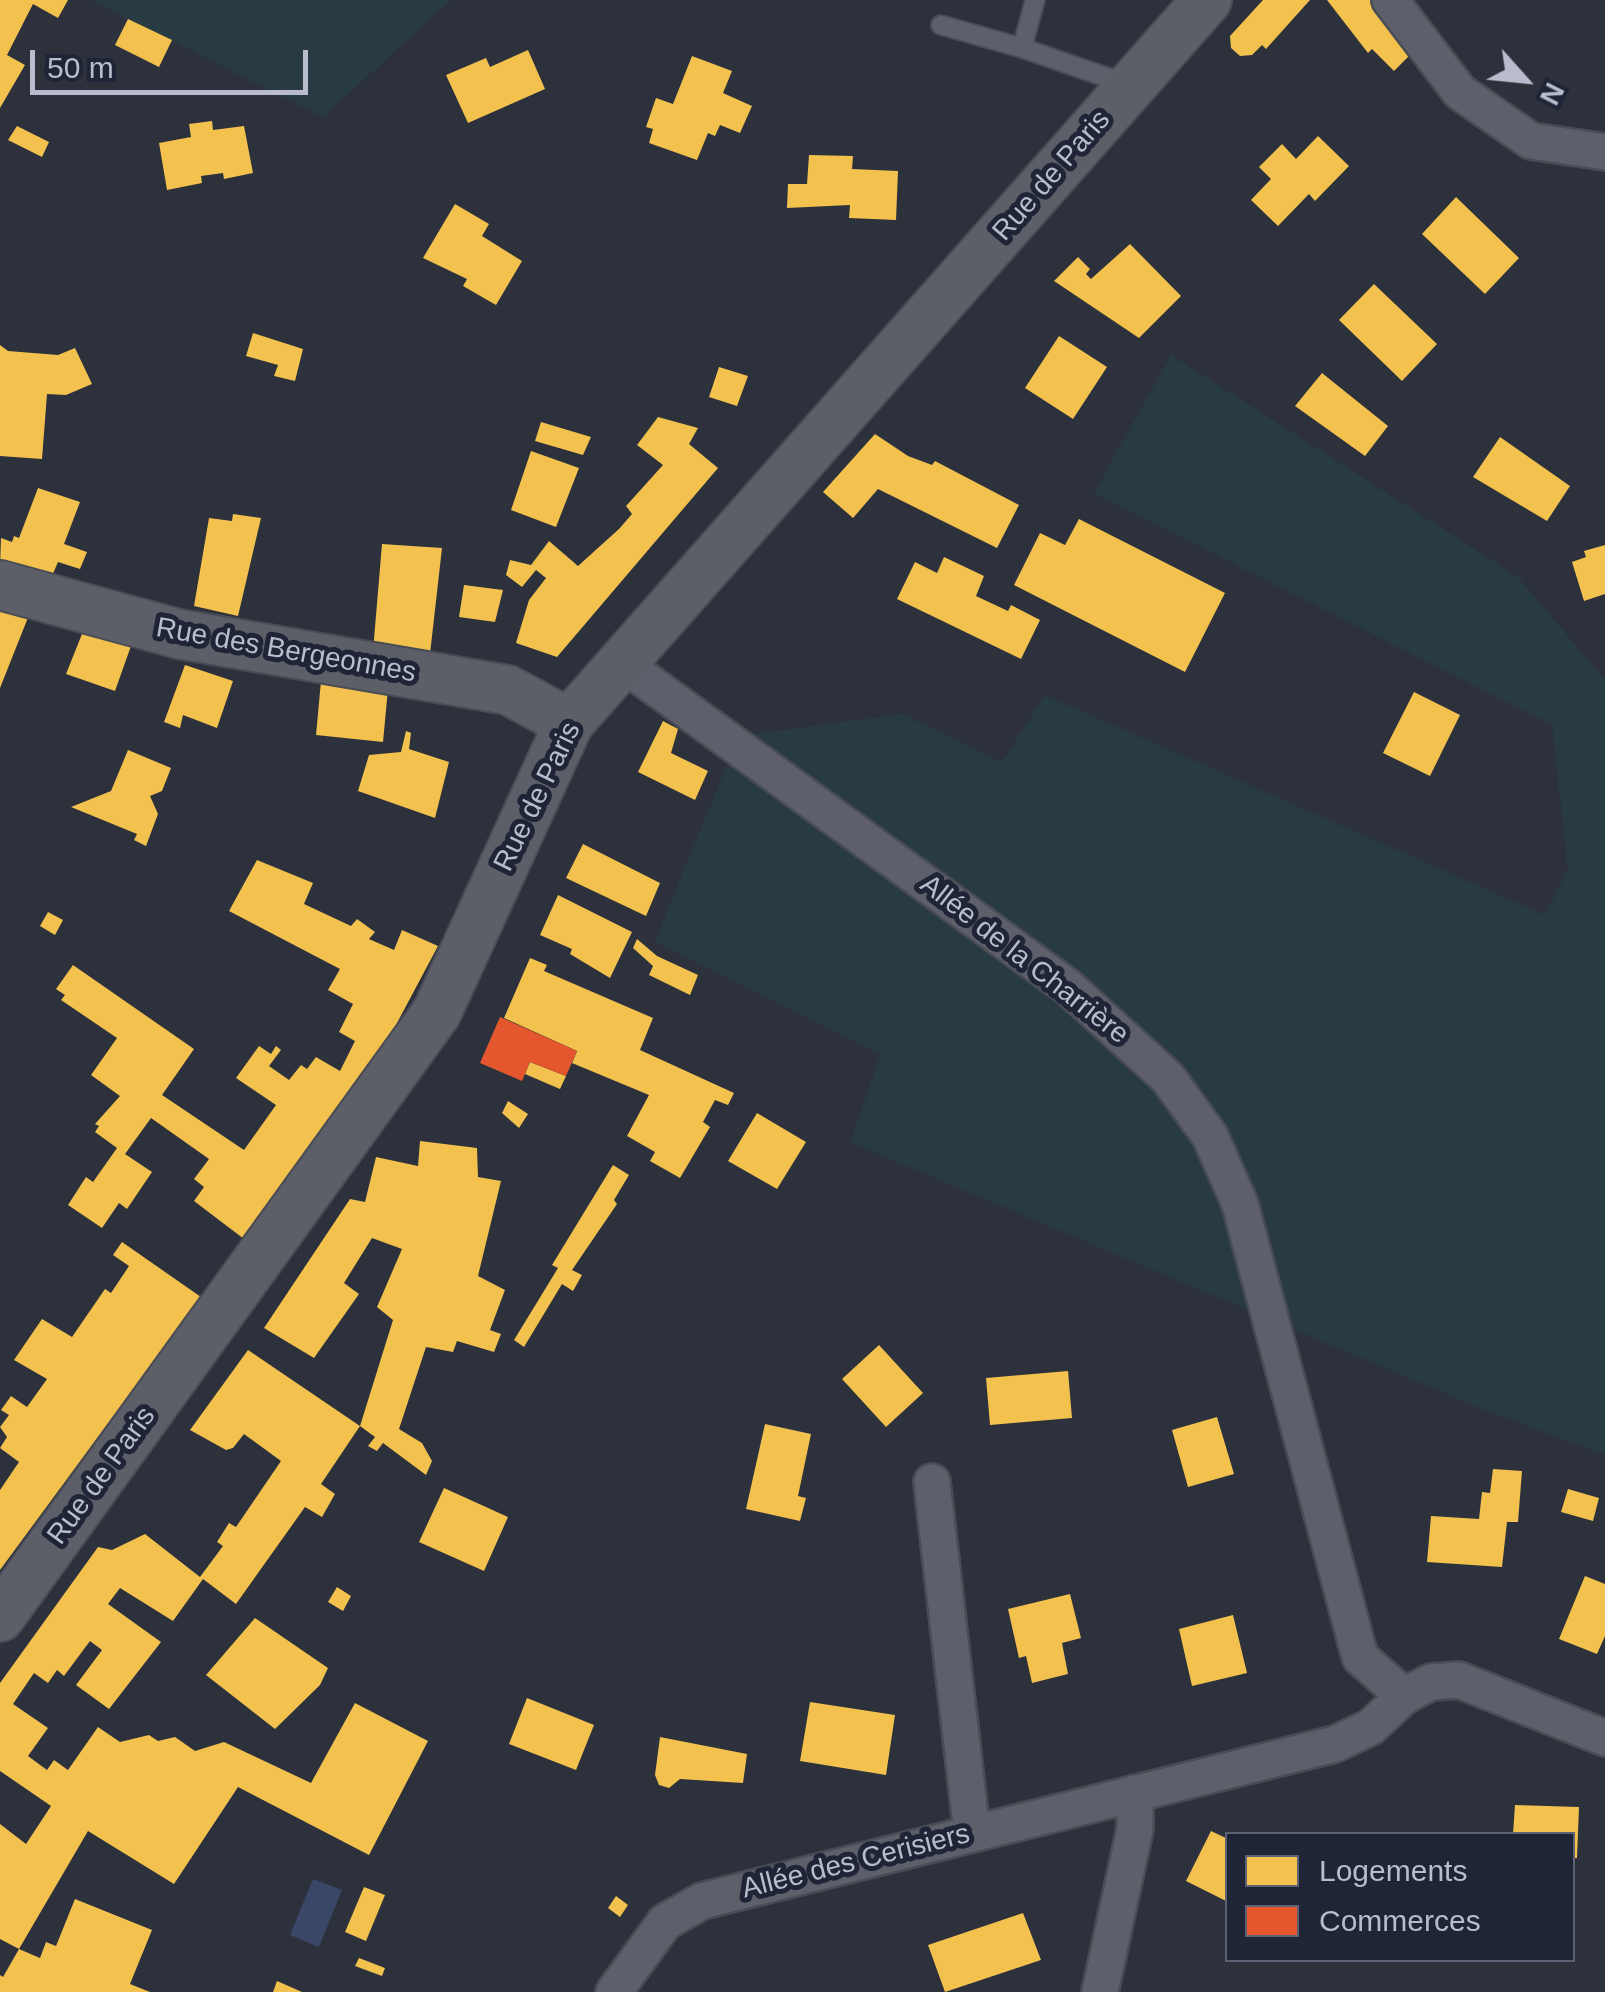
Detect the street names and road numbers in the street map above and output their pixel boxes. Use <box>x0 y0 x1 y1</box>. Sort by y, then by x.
street label: Rue de Paris <box>986 104 1118 248</box>
street label: Rue des Bergeonnes <box>154 612 418 690</box>
street label: Rue de Paris <box>487 717 589 877</box>
street label: Allée de la Charrière <box>913 868 1135 1052</box>
street label: Rue de Paris <box>41 1401 163 1551</box>
street label: Allée des Cerisiers <box>739 1817 973 1907</box>

